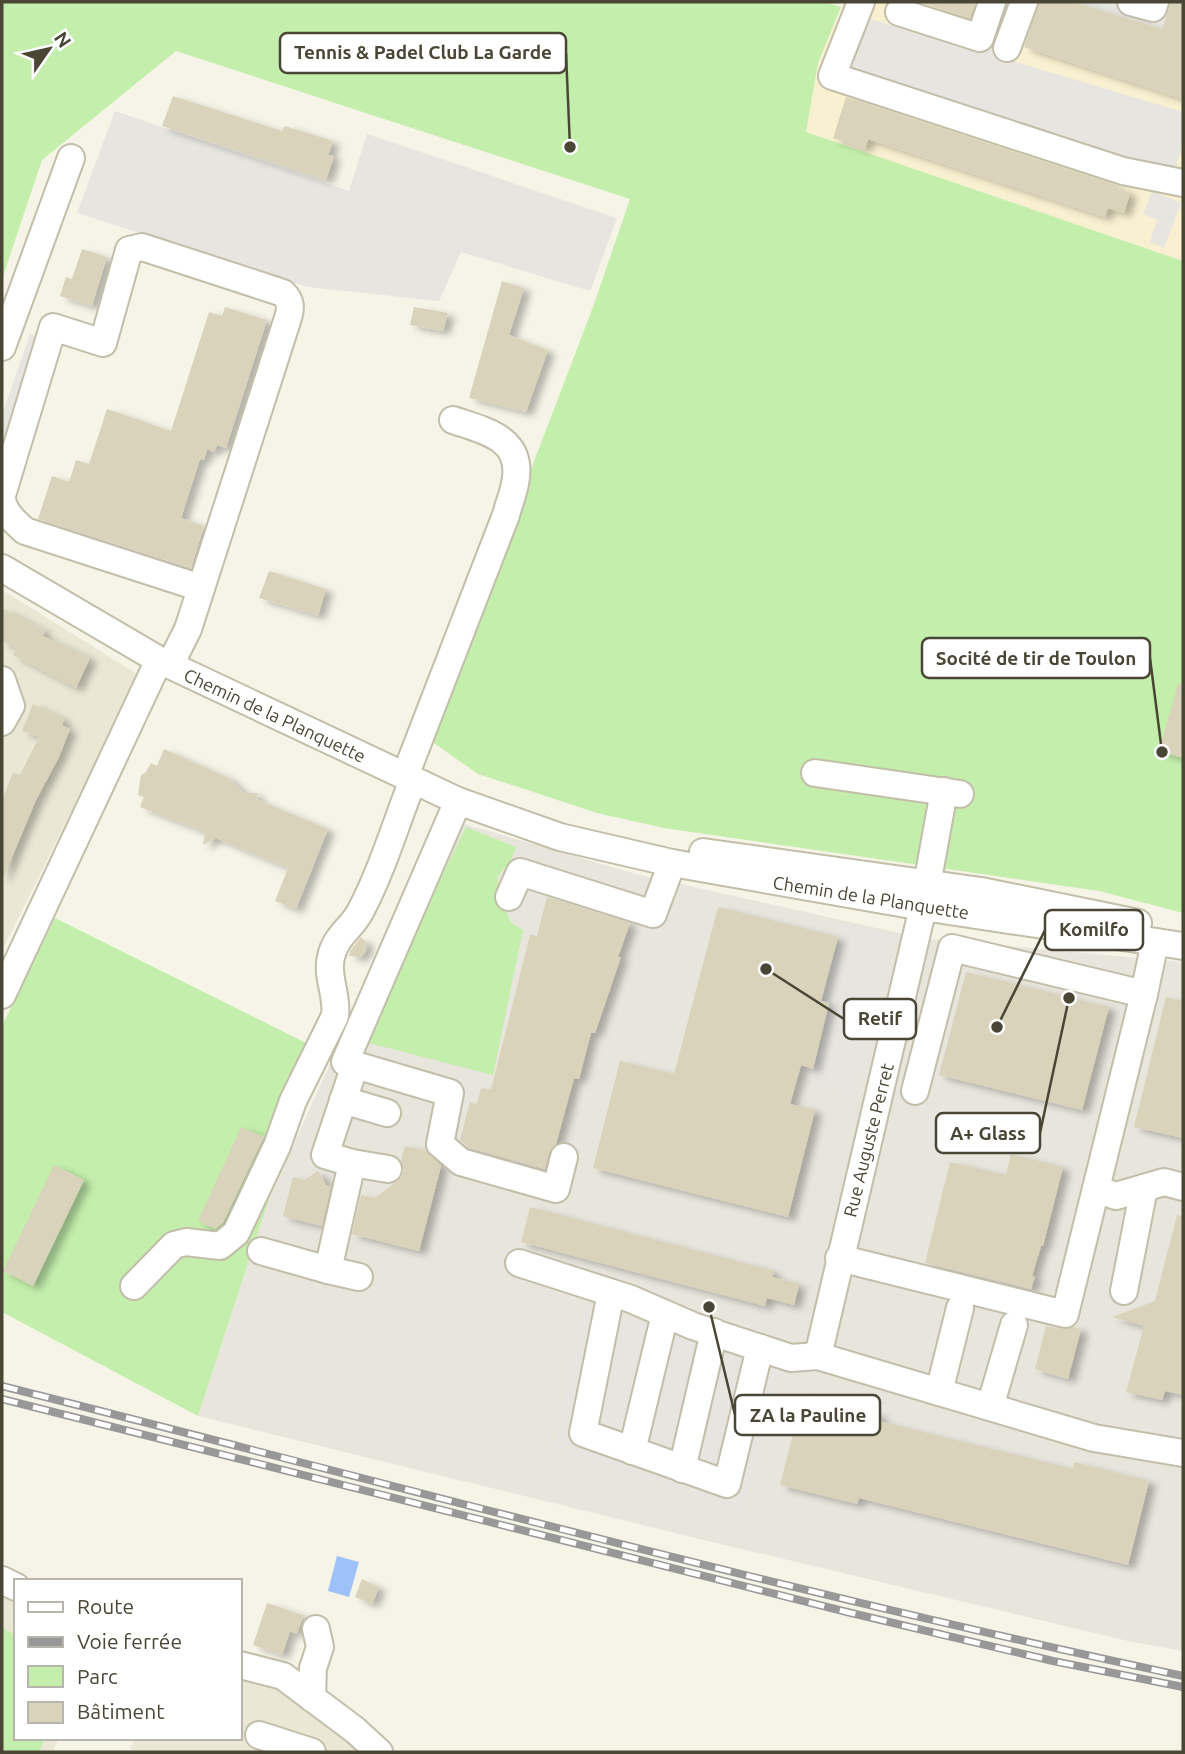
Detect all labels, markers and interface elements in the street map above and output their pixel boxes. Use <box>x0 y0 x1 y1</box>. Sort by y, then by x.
north arrow <box>14 14 84 84</box>
text: N <box>50 27 76 52</box>
callout: Tennis & Padel Club La Garde <box>280 33 566 73</box>
text: Tennis & Padel Club La Garde <box>294 41 552 63</box>
callout: Socité de tir de Toulon <box>922 638 1150 678</box>
text: Socité de tir de Toulon <box>936 647 1136 669</box>
street label: Chemin de la Planquette <box>181 664 369 766</box>
street label: Chemin de la Planquette <box>772 872 970 922</box>
callout: Komilfo <box>1045 910 1143 950</box>
text: Komilfo <box>1059 918 1129 940</box>
callout: Retif <box>844 999 916 1039</box>
text: Retif <box>858 1007 902 1029</box>
street label: Rue Auguste Perret <box>839 1061 897 1219</box>
callout: A+ Glass <box>936 1113 1040 1153</box>
text: A+ Glass <box>950 1122 1026 1144</box>
callout: ZA la Pauline <box>735 1395 880 1435</box>
text: ZA la Pauline <box>750 1404 866 1426</box>
legend <box>14 1579 242 1740</box>
text: Route <box>77 1594 134 1618</box>
text: Voie ferrée <box>77 1629 182 1653</box>
text: Parc <box>77 1664 118 1688</box>
text: Bâtiment <box>77 1699 164 1723</box>

